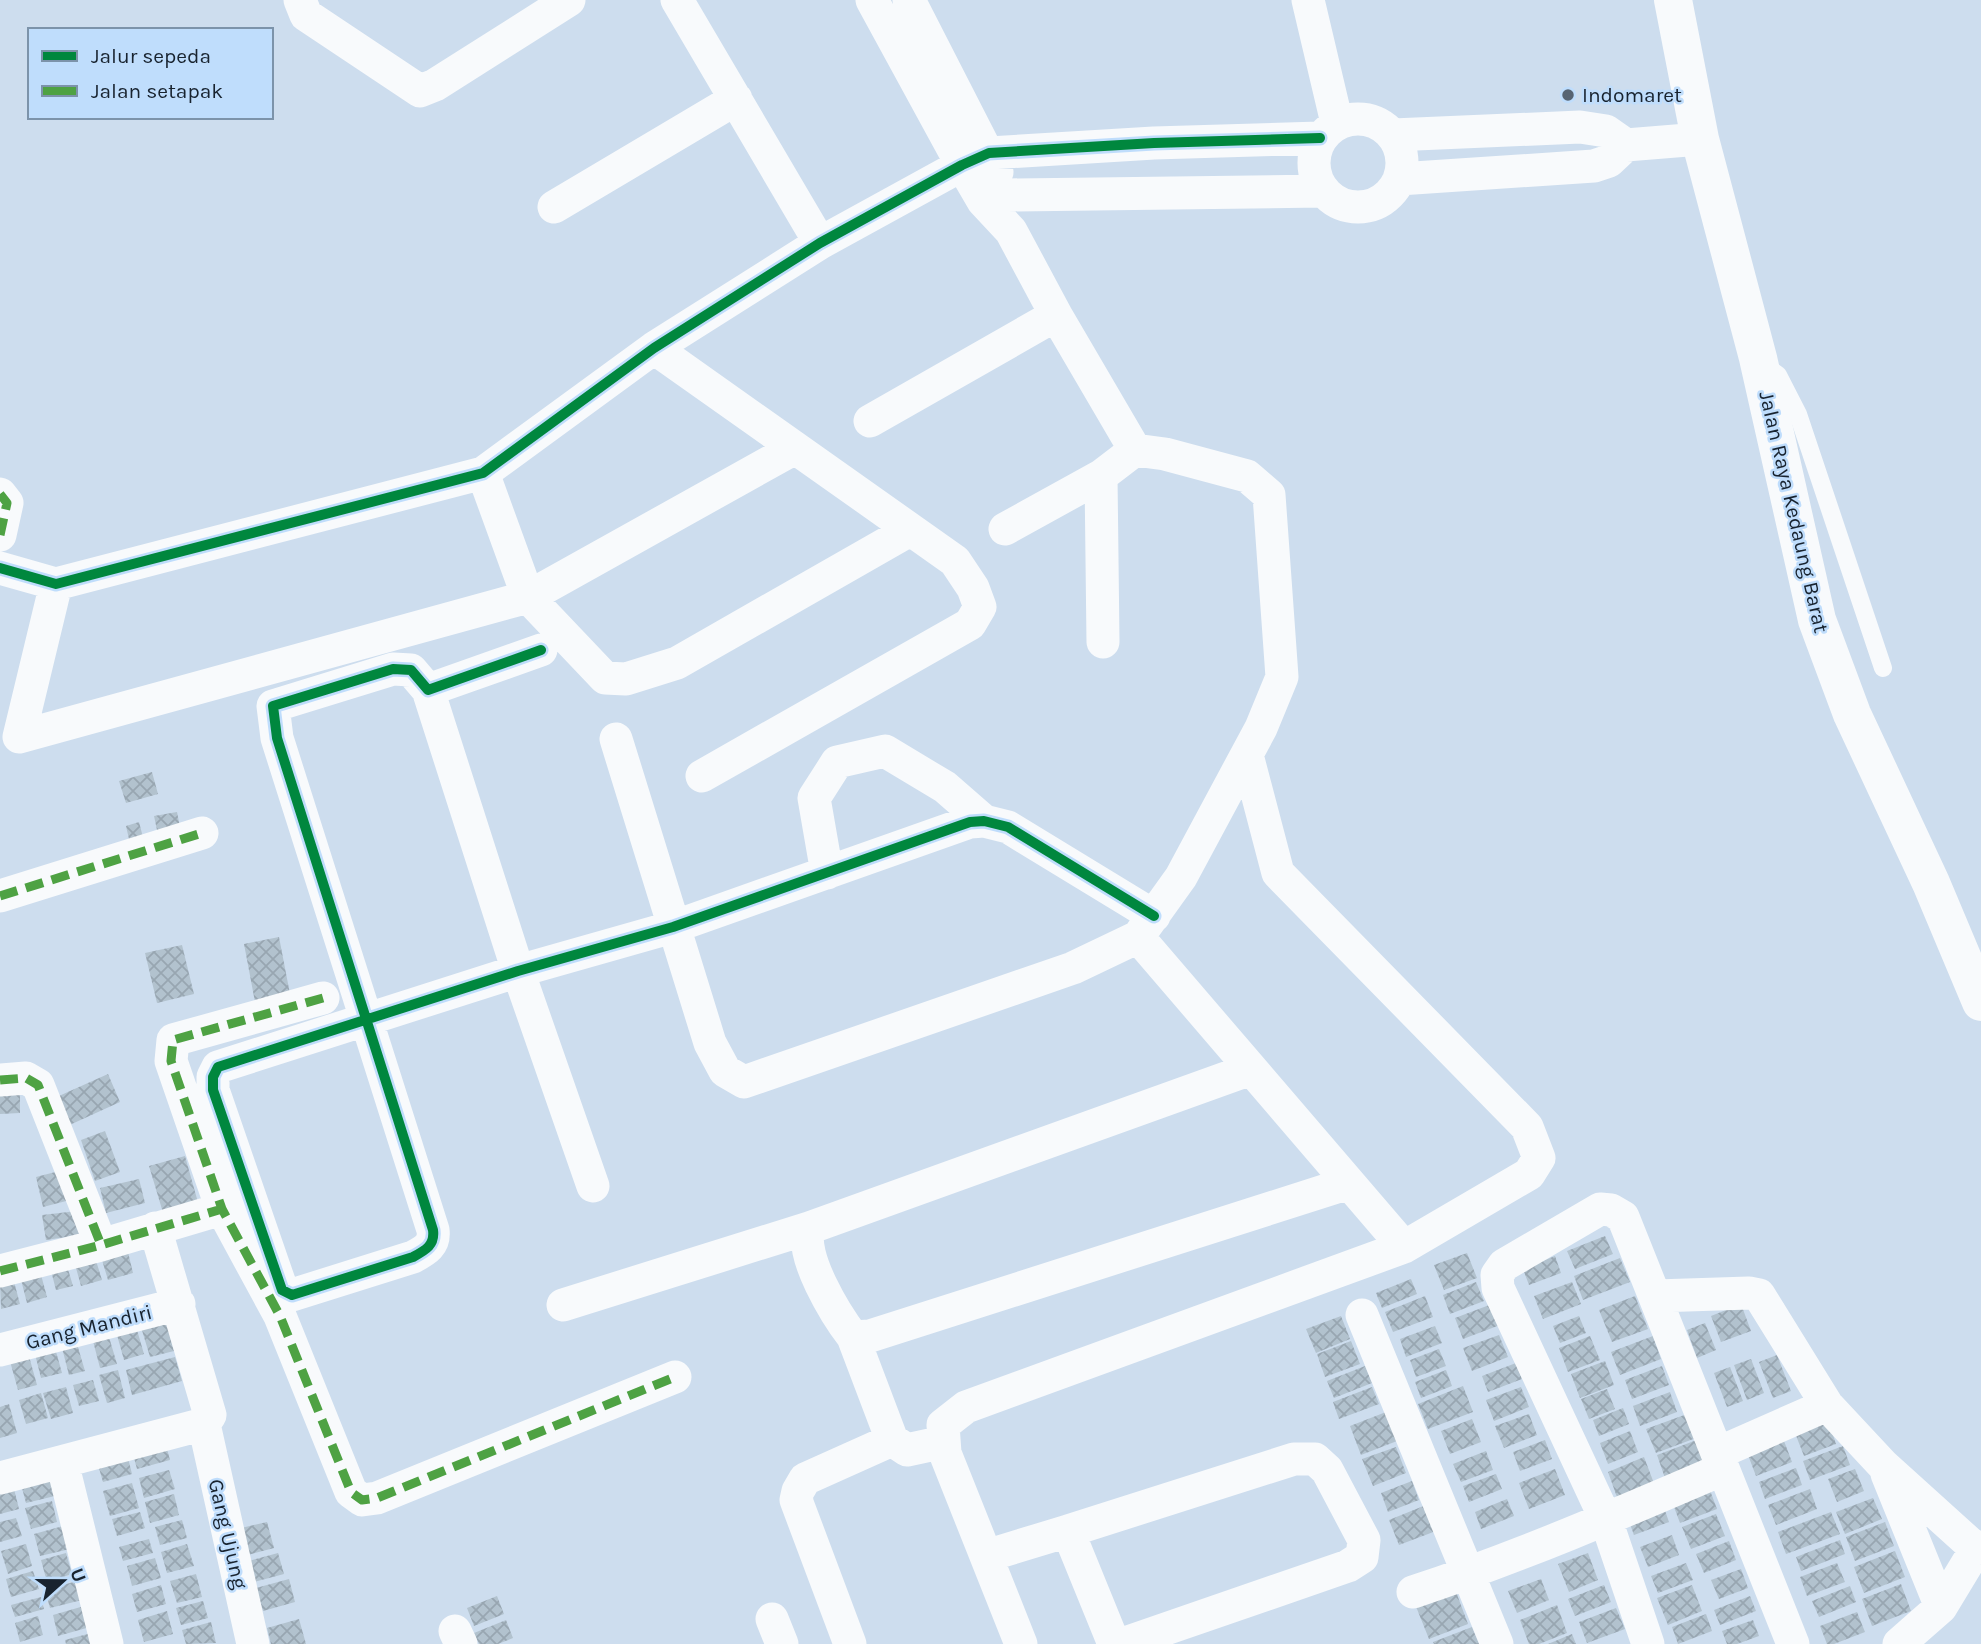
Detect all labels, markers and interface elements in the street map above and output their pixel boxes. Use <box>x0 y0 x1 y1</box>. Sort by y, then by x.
legend <box>28 28 273 119</box>
text: Jalur sepeda <box>91 44 211 68</box>
text: Jalan setapak <box>91 79 223 103</box>
place label: Indomaret <box>1582 83 1682 107</box>
marker: Indomaret <box>1560 87 1576 103</box>
street label: Jalan Raya Kedaung Barat <box>1754 389 1834 635</box>
street label: Gang Mandiri <box>23 1300 155 1354</box>
street label: Gang Ujung <box>204 1477 252 1591</box>
north arrow <box>28 1546 98 1616</box>
text: U <box>65 1565 91 1585</box>

